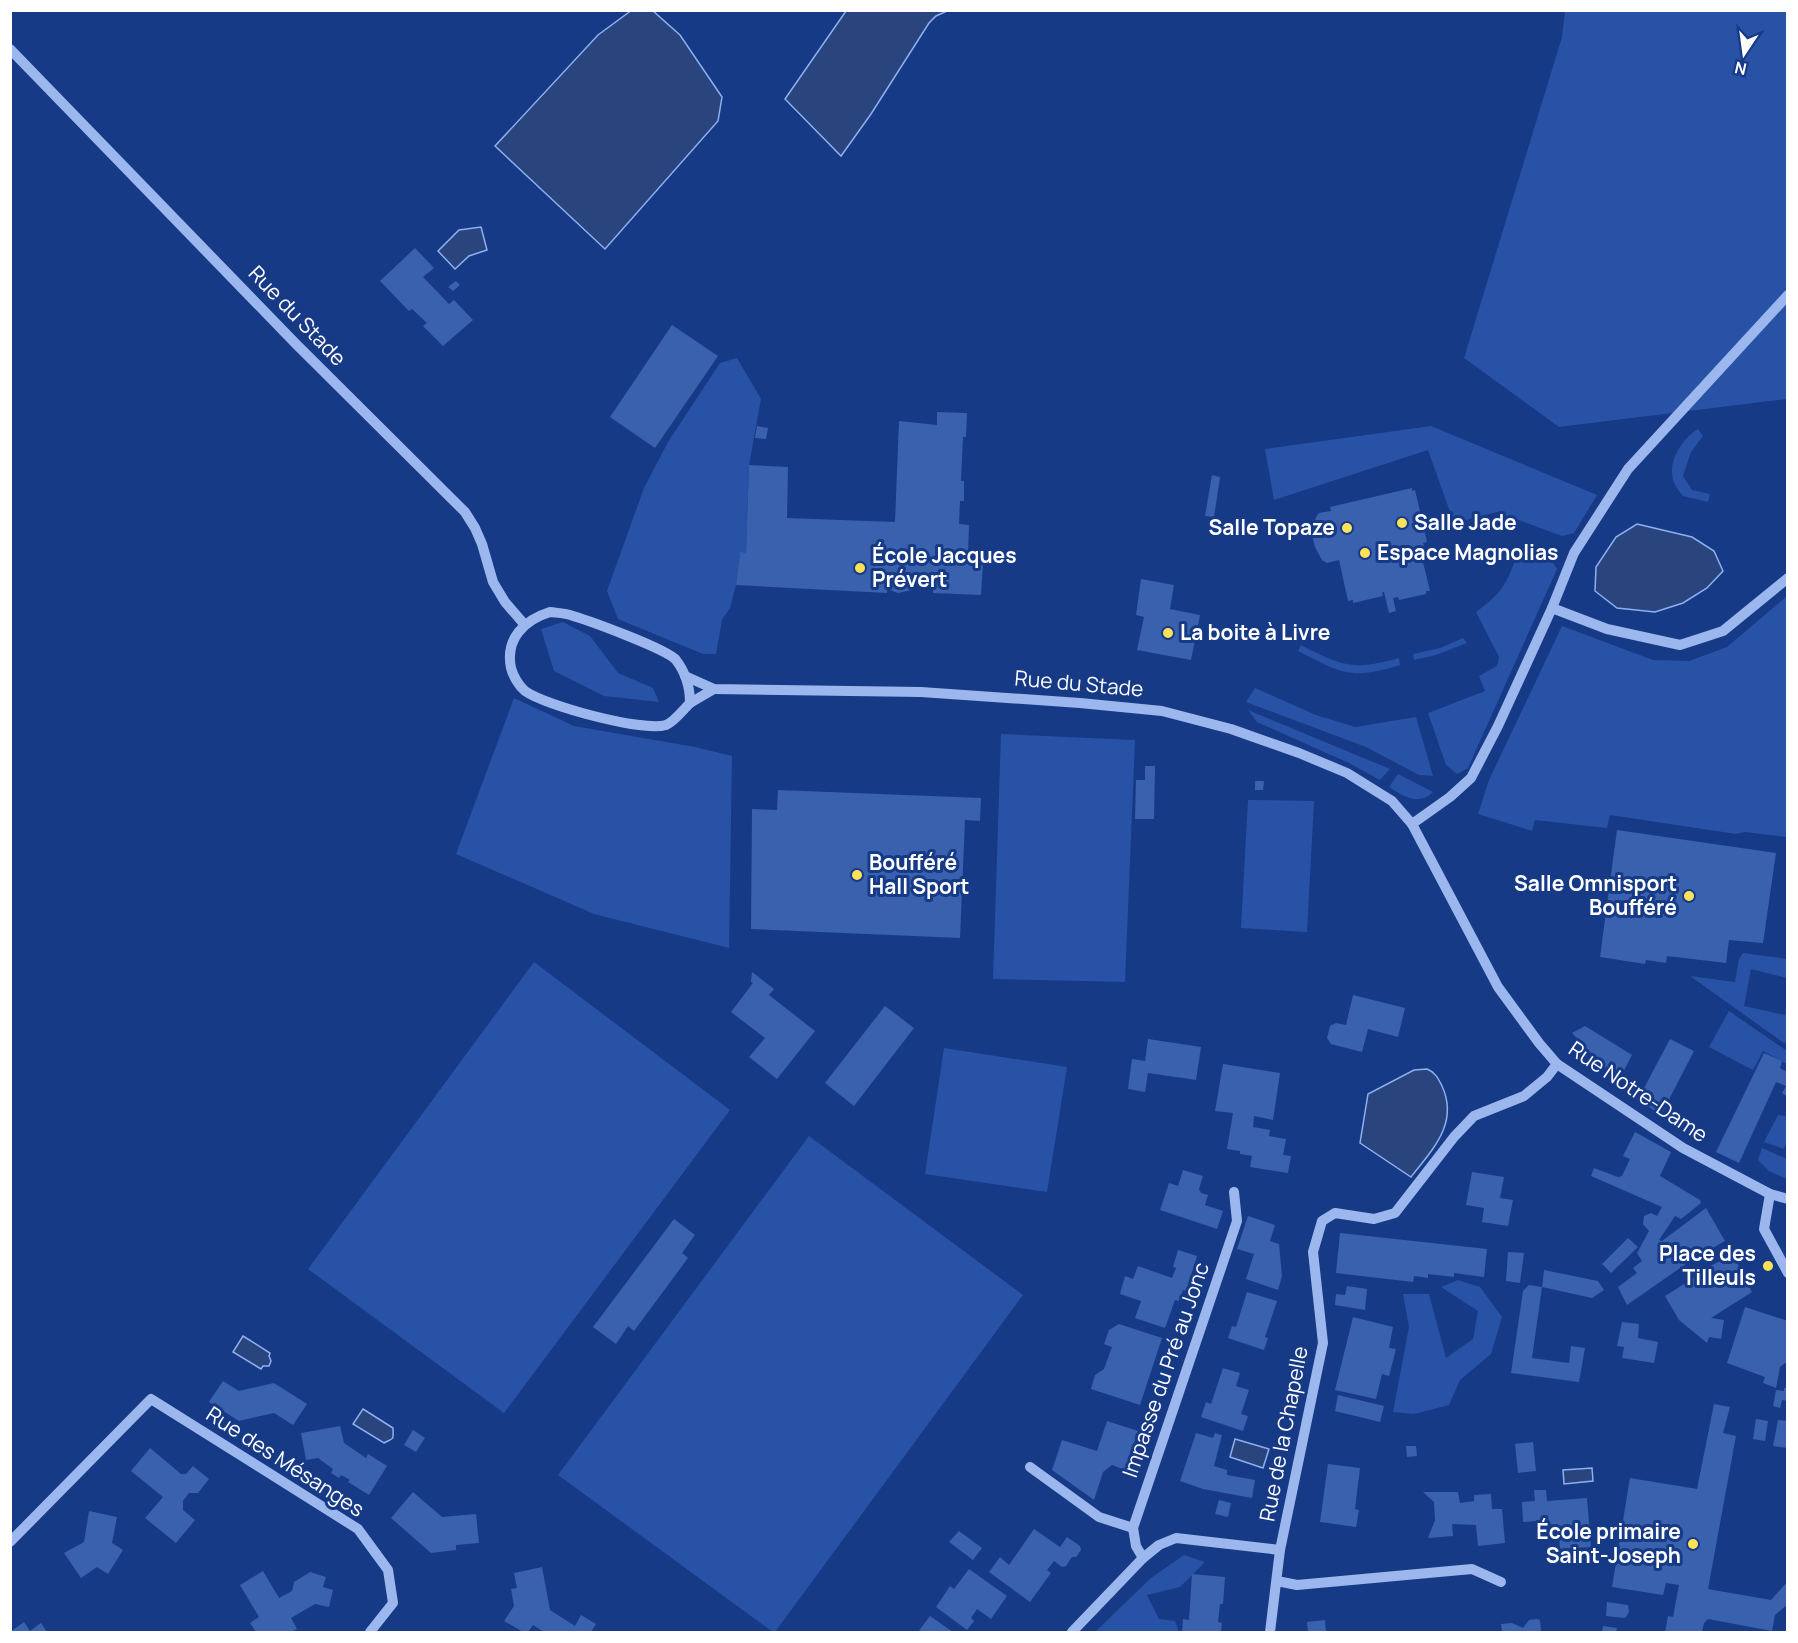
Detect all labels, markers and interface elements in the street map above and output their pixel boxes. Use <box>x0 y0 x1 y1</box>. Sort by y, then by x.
north arrow <box>1714 24 1774 84</box>
text: N <box>1733 57 1749 81</box>
street label: Rue du Stade <box>243 259 353 371</box>
place label: Salle Jade <box>1414 508 1517 536</box>
place label: Salle Topaze <box>1208 513 1335 541</box>
marker: Salle Jade <box>1395 516 1409 530</box>
marker: Salle Topaze <box>1340 521 1354 535</box>
place label: Espace Magnolias <box>1377 538 1558 566</box>
place label: École Jacques Prévert <box>872 541 1017 593</box>
marker: Espace Magnolias <box>1358 546 1372 560</box>
marker: École Jacques Prévert <box>853 561 867 575</box>
place label: La boite à Livre <box>1180 618 1330 646</box>
marker: La boite à Livre <box>1161 626 1175 640</box>
street label: Rue du Stade <box>1014 663 1145 703</box>
place label: Boufféré Hall Sport <box>869 848 969 900</box>
marker: Boufféré Hall Sport <box>850 868 864 882</box>
place label: Salle Omnisport Boufféré <box>1514 869 1677 921</box>
marker: Salle Omnisport Boufféré <box>1682 889 1696 903</box>
street label: Rue Notre-Dame <box>1564 1034 1713 1148</box>
place label: Place des Tilleuls <box>1659 1239 1756 1291</box>
street label: Impasse du Pré au Jonc <box>1115 1258 1215 1481</box>
marker: Place des Tilleuls <box>1761 1259 1775 1273</box>
street label: Rue de la Chapelle <box>1252 1344 1314 1524</box>
street label: Rue des Mésanges <box>201 1400 370 1523</box>
place label: École primaire Saint-Joseph <box>1536 1517 1681 1569</box>
marker: École primaire Saint-Joseph <box>1686 1537 1700 1551</box>

